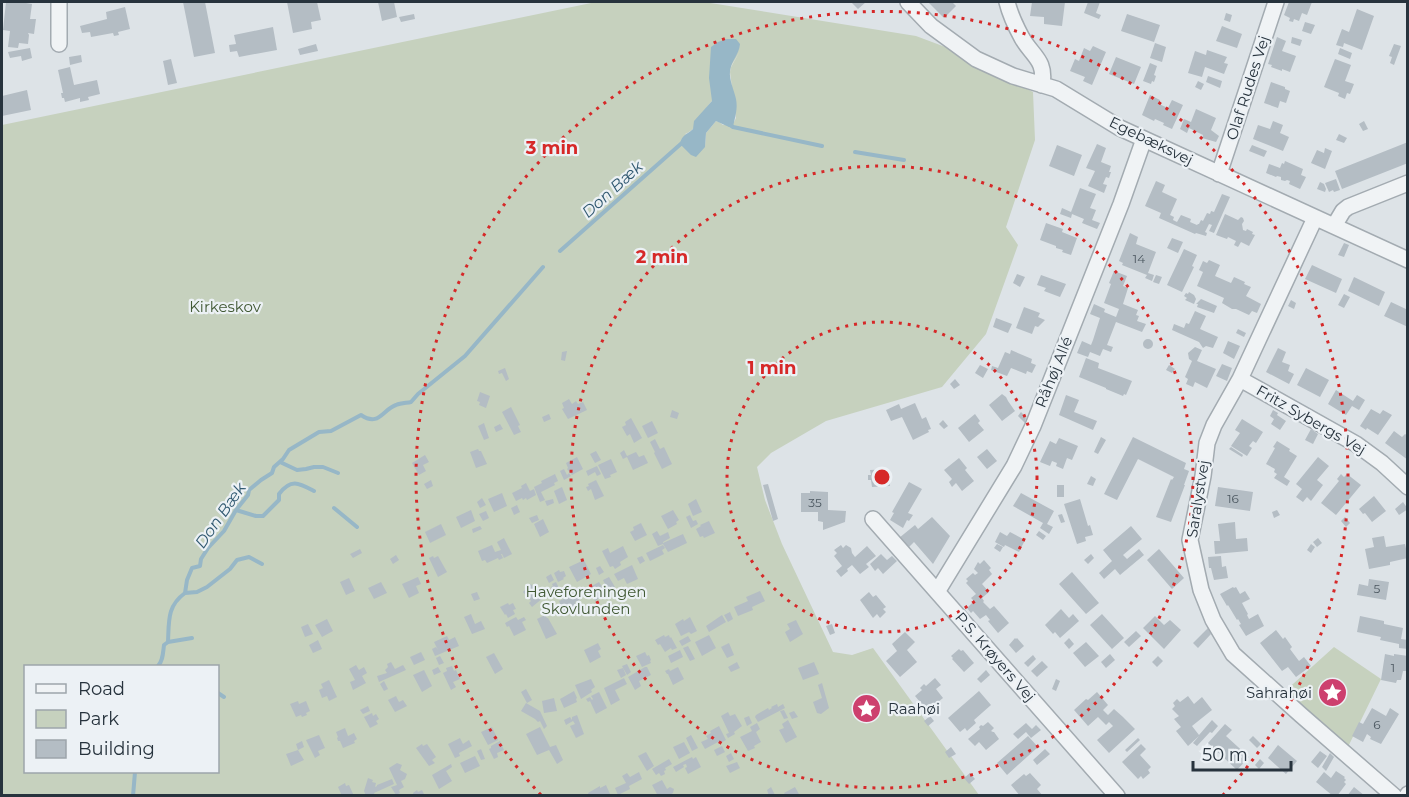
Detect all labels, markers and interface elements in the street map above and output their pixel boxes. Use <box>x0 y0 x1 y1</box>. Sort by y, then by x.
street label: Olaf Rudes Vej <box>1222 33 1273 142</box>
street label: Egebæksvej <box>1106 112 1196 169</box>
text: 3 min <box>525 137 578 159</box>
water label: Don Bæk <box>578 156 648 222</box>
text: 2 min <box>636 246 688 268</box>
house number: 14 <box>1133 251 1145 266</box>
park label: Kirkeskov <box>189 297 262 316</box>
street label: Råhøj Allé <box>1031 333 1076 410</box>
text: 1 min <box>748 357 796 379</box>
street label: Fritz Sybergs Vej <box>1253 380 1369 459</box>
street label: Saralystvej <box>1182 459 1213 539</box>
centre of rings <box>872 467 892 487</box>
water label: Don Bæk <box>191 478 251 552</box>
house number: 16 <box>1227 491 1239 506</box>
house number: 35 <box>808 495 822 510</box>
house number: 5 <box>1374 581 1381 596</box>
park label: Haveforeningen Skovlunden <box>526 582 646 618</box>
street label: P.S. Krøyers Vej <box>951 608 1040 705</box>
house number: 1 <box>1391 660 1395 675</box>
legend <box>24 665 219 773</box>
place icon: Sahrahøi <box>1317 677 1349 709</box>
text: Road <box>78 678 125 700</box>
place label: Sahrahøi <box>1246 683 1312 702</box>
place icon: Raahøi <box>851 693 883 725</box>
place label: Raahøi <box>888 699 940 718</box>
text: Park <box>78 708 119 730</box>
house number: 6 <box>1373 717 1381 732</box>
scale bar <box>1193 734 1290 772</box>
text: Building <box>78 738 155 760</box>
text: 50 m <box>1202 744 1248 766</box>

